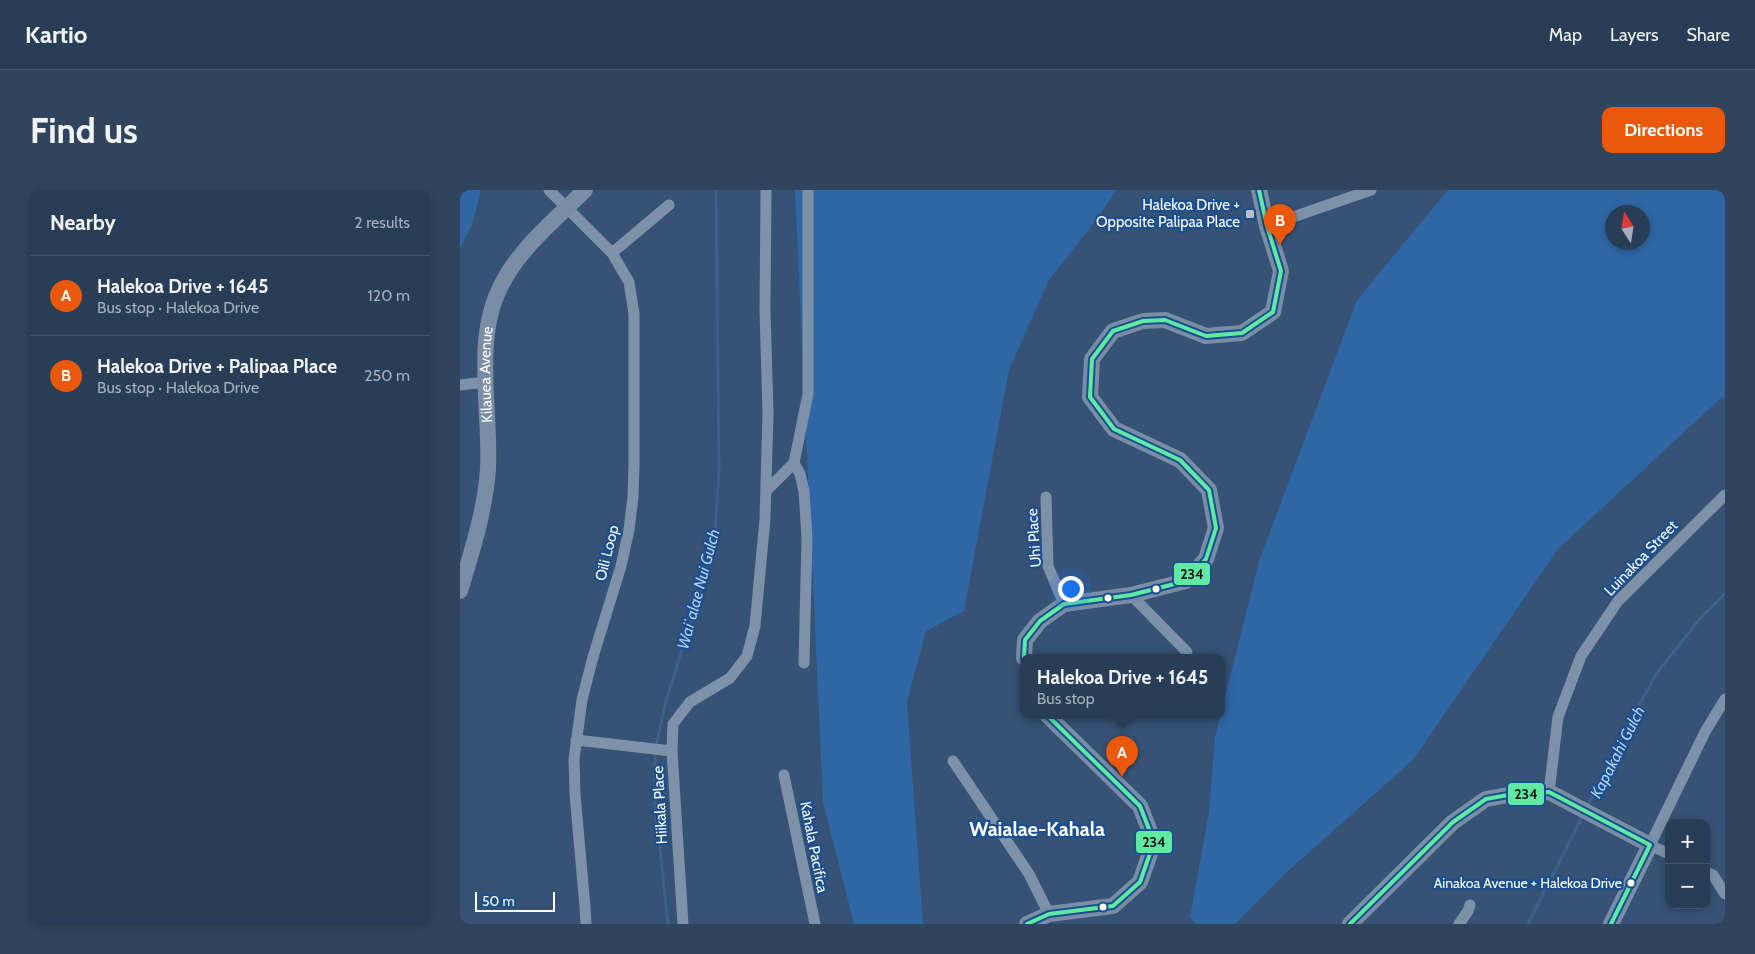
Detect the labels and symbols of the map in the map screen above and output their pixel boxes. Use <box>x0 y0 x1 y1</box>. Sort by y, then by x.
place label: Halekoa Drive + Opposite Palipaa Place <box>1096 196 1240 231</box>
pin: B <box>1264 204 1296 245</box>
north arrow <box>1605 205 1650 250</box>
marker: Halekoa Drive + Opposite Palipaa Place <box>1244 208 1256 220</box>
street label: Kilauea Avenue <box>476 325 497 423</box>
street label: Uhi Place <box>1023 508 1045 568</box>
street label: Luinakoa Street <box>1601 517 1681 599</box>
street label: Oili Loop <box>591 523 623 583</box>
water label: Waiʻalae Nui Gulch <box>673 527 724 651</box>
line badge: 234 <box>1173 562 1211 586</box>
text: 234 <box>1180 565 1204 583</box>
your location <box>1058 576 1084 602</box>
unlabelled marker <box>1151 584 1161 594</box>
unlabelled marker <box>1103 593 1113 603</box>
water label: Kapakahi Gulch <box>1586 703 1649 801</box>
pin: A <box>1106 736 1138 777</box>
street label: Hiikala Place <box>649 765 671 845</box>
line badge: 234 <box>1507 782 1545 806</box>
text: 234 <box>1514 785 1538 803</box>
street label: Kahala Pacifica <box>796 800 832 895</box>
district label: Waialae-Kahala <box>969 817 1105 841</box>
line badge: 234 <box>1135 830 1173 854</box>
text: 234 <box>1142 833 1166 851</box>
place label: Ainakoa Avenue + Halekoa Drive <box>1434 874 1622 892</box>
marker: Ainakoa Avenue + Halekoa Drive <box>1626 878 1636 888</box>
scale bar <box>475 889 555 912</box>
unlabelled marker <box>1098 902 1108 912</box>

